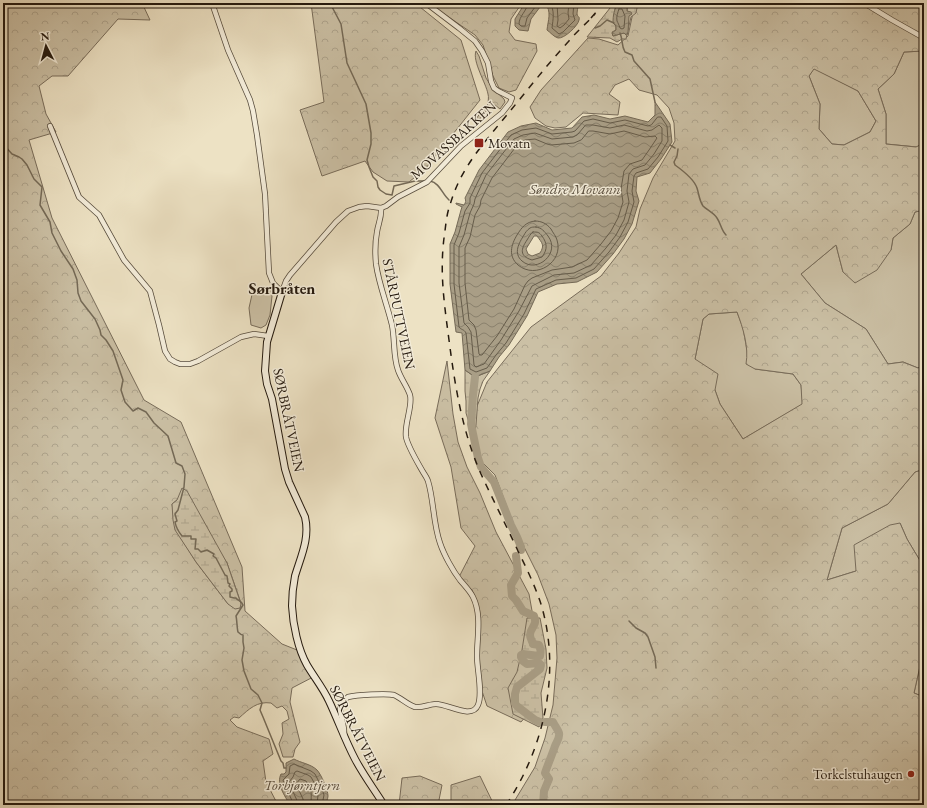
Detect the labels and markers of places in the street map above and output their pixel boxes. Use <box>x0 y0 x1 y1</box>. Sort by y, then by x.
place label: Movatn <box>488 134 531 152</box>
marker: Movatn <box>473 137 485 149</box>
place label: Torkelstuhaugen <box>813 765 904 783</box>
marker: Torkelstuhaugen <box>906 769 916 779</box>

